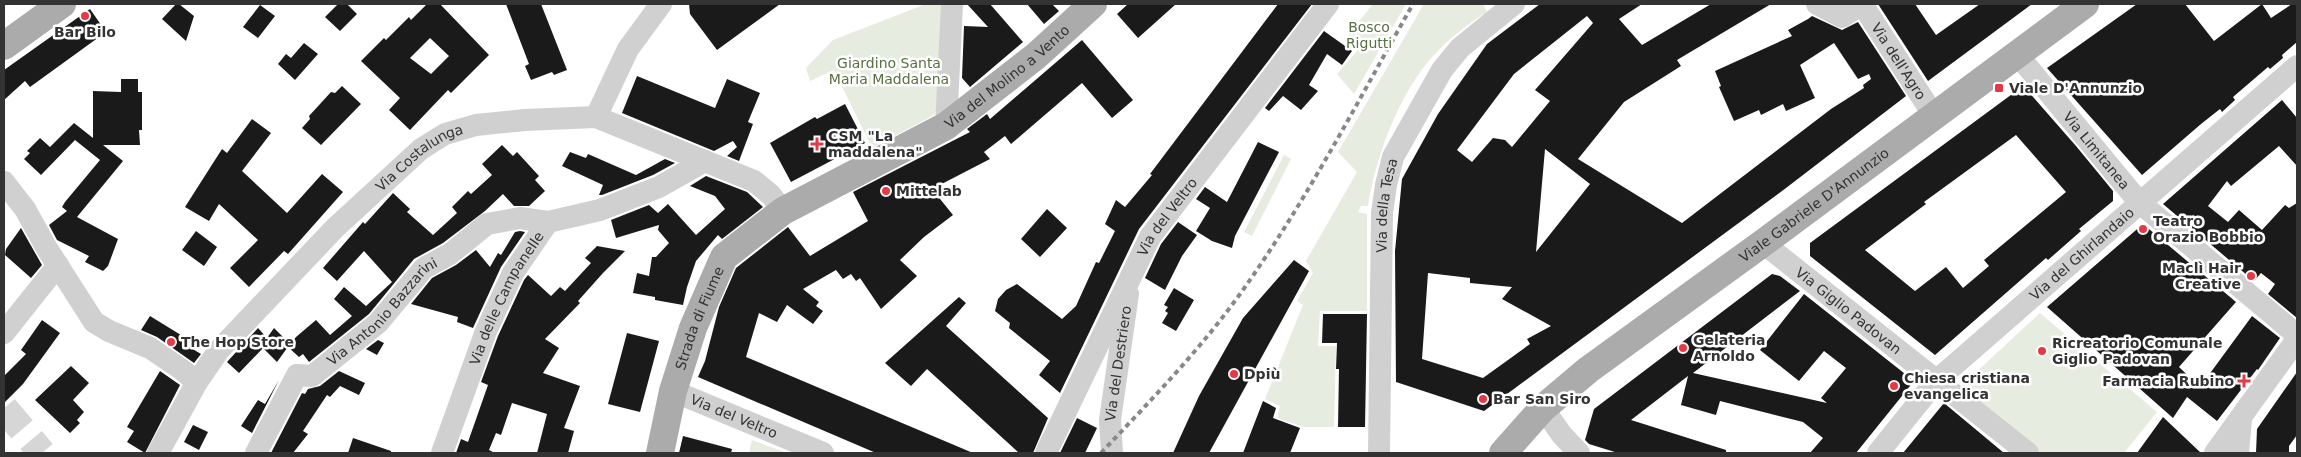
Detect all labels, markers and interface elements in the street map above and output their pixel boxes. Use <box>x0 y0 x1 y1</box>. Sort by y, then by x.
marker: Bar Bilo <box>79 10 91 22</box>
park label: Bosco Rigutti <box>1346 19 1392 51</box>
street label: Via dell'Agro <box>1868 20 1929 102</box>
street label: Via del Molino a Vento <box>942 22 1073 132</box>
place label: Bar Bilo <box>54 24 116 40</box>
park label: Giardino Santa Maria Maddalena <box>829 55 949 87</box>
place label: Viale D'Annunzio <box>2009 80 2143 96</box>
marker: Viale D'Annunzio <box>1993 82 2005 94</box>
street label: Via Limitanea <box>2060 108 2133 192</box>
street label: Via Costalunga <box>372 121 465 194</box>
place label: CSM "La maddalena" <box>828 128 923 160</box>
marker: CSM "La maddalena" <box>810 137 824 151</box>
street label: Viale Gabriele D'Annunzio <box>1736 144 1892 265</box>
street label: Via della Tesa <box>1374 157 1400 253</box>
street label: Via del Veltro <box>1134 174 1200 259</box>
place label: Mittelab <box>896 183 962 199</box>
marker: Mittelab <box>880 185 892 197</box>
street label: Via del Ghirlandaio <box>2027 204 2137 303</box>
place label: Teatro Orazio Bobbio <box>2153 213 2264 245</box>
marker: Teatro Orazio Bobbio <box>2137 223 2149 235</box>
street label: Via delle Campanelle <box>466 229 547 367</box>
street label: Via Antonio Bazzarini <box>324 254 440 369</box>
place label: Maclì Hair Creative <box>2162 260 2241 292</box>
street label: Strada di Fiume <box>672 264 727 372</box>
street label: Via Giglio Padovan <box>1792 264 1904 357</box>
marker: Maclì Hair Creative <box>2245 270 2257 282</box>
street label: Via del Destriero <box>1102 305 1134 422</box>
place label: Gelateria Arnoldo <box>1693 332 1766 364</box>
place label: The Hop Store <box>181 334 294 350</box>
place label: Ricreatorio Comunale Giglio Padovan <box>2052 335 2222 367</box>
marker: The Hop Store <box>165 336 177 348</box>
marker: Gelateria Arnoldo <box>1677 342 1689 354</box>
marker: Ricreatorio Comunale Giglio Padovan <box>2036 345 2048 357</box>
place label: Dpiù <box>1244 366 1280 382</box>
marker: Dpiù <box>1228 368 1240 380</box>
place label: Chiesa cristiana evangelica <box>1904 370 2030 402</box>
place label: Farmacia Rubino <box>2102 373 2234 389</box>
marker: Farmacia Rubino <box>2238 375 2250 387</box>
marker: Chiesa cristiana evangelica <box>1888 380 1900 392</box>
street label: Via del Veltro <box>688 391 780 441</box>
place label: Bar San Siro <box>1493 391 1591 407</box>
marker: Bar San Siro <box>1477 393 1489 405</box>

